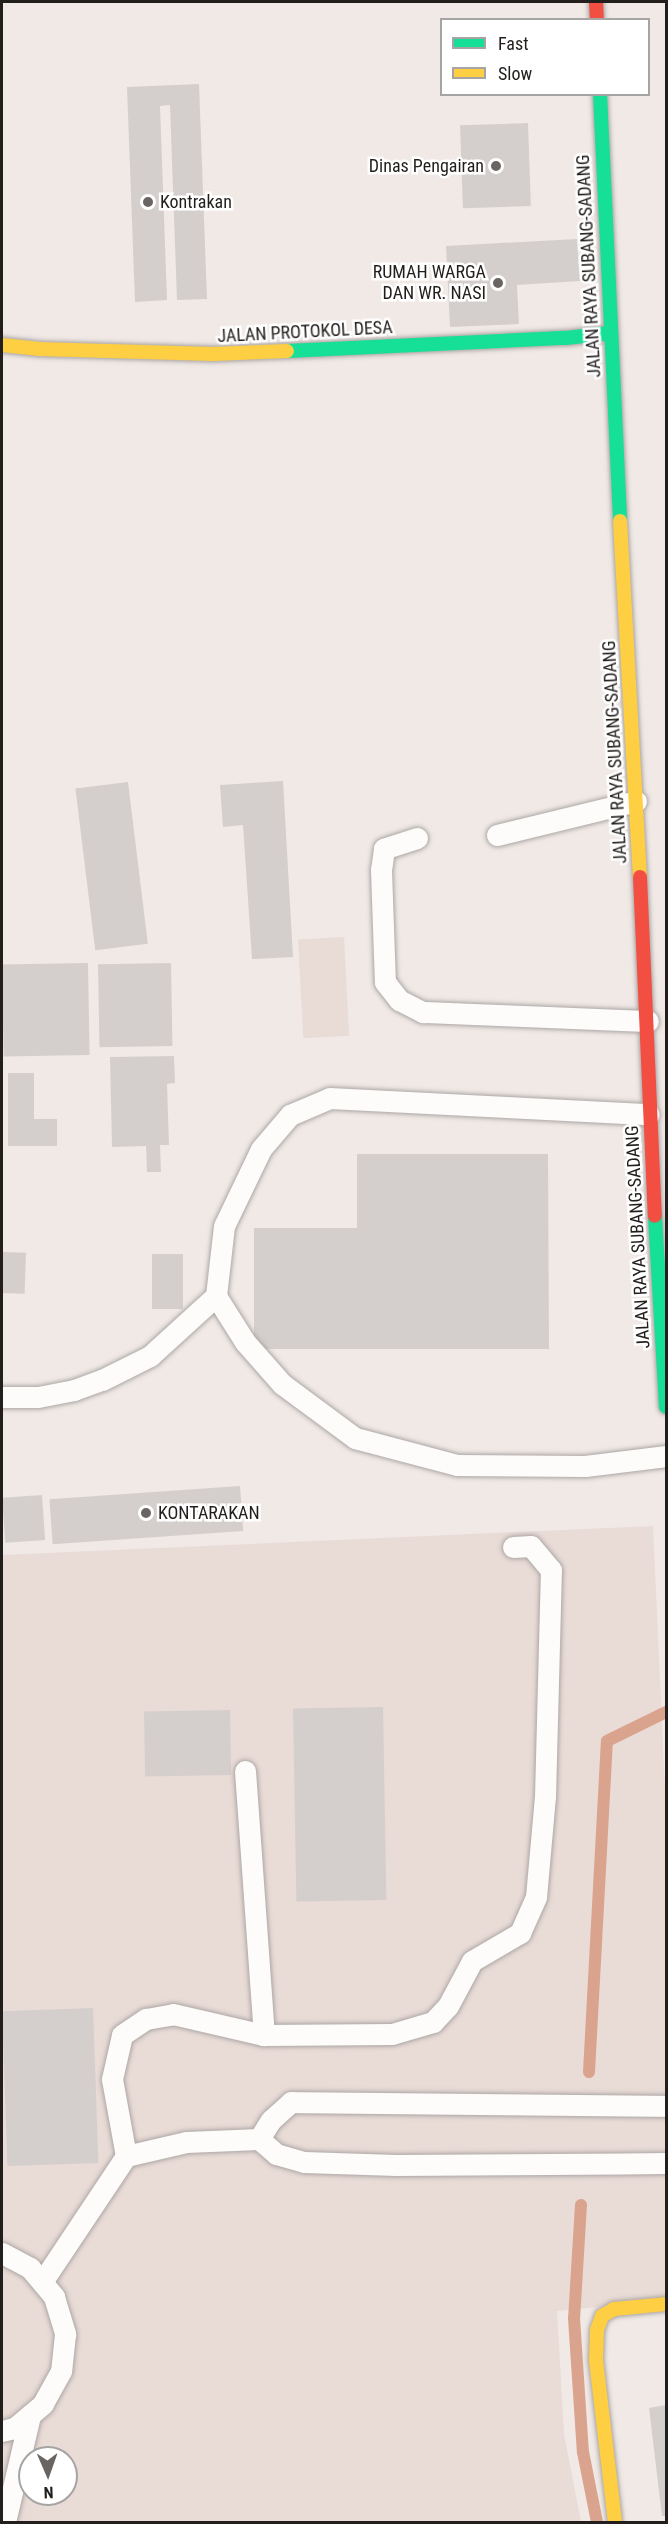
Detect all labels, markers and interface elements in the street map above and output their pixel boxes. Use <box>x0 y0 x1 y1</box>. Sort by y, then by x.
legend <box>440 18 650 96</box>
text: Fast <box>498 33 529 54</box>
text: Slow <box>498 63 532 84</box>
street label: JALAN RAYA SUBANG-SADANG <box>572 154 606 378</box>
place label: Dinas Pengairan <box>369 155 484 177</box>
marker: Dinas Pengairan <box>489 159 503 173</box>
place label: Kontrakan <box>160 191 232 213</box>
marker: Kontrakan <box>141 195 155 209</box>
place label: RUMAH WARGA DAN WR. NASI <box>373 262 486 304</box>
marker: RUMAH WARGA DAN WR. NASI <box>491 276 505 290</box>
street label: JALAN PROTOKOL DESA <box>217 317 393 347</box>
street label: JALAN RAYA SUBANG-SADANG <box>598 640 632 864</box>
street label: JALAN RAYA SUBANG-SADANG <box>621 1125 655 1349</box>
place label: KONTARAKAN <box>158 1502 260 1524</box>
marker: KONTARAKAN <box>139 1506 153 1520</box>
north arrow <box>18 2446 78 2506</box>
text: N <box>43 2483 54 2502</box>

